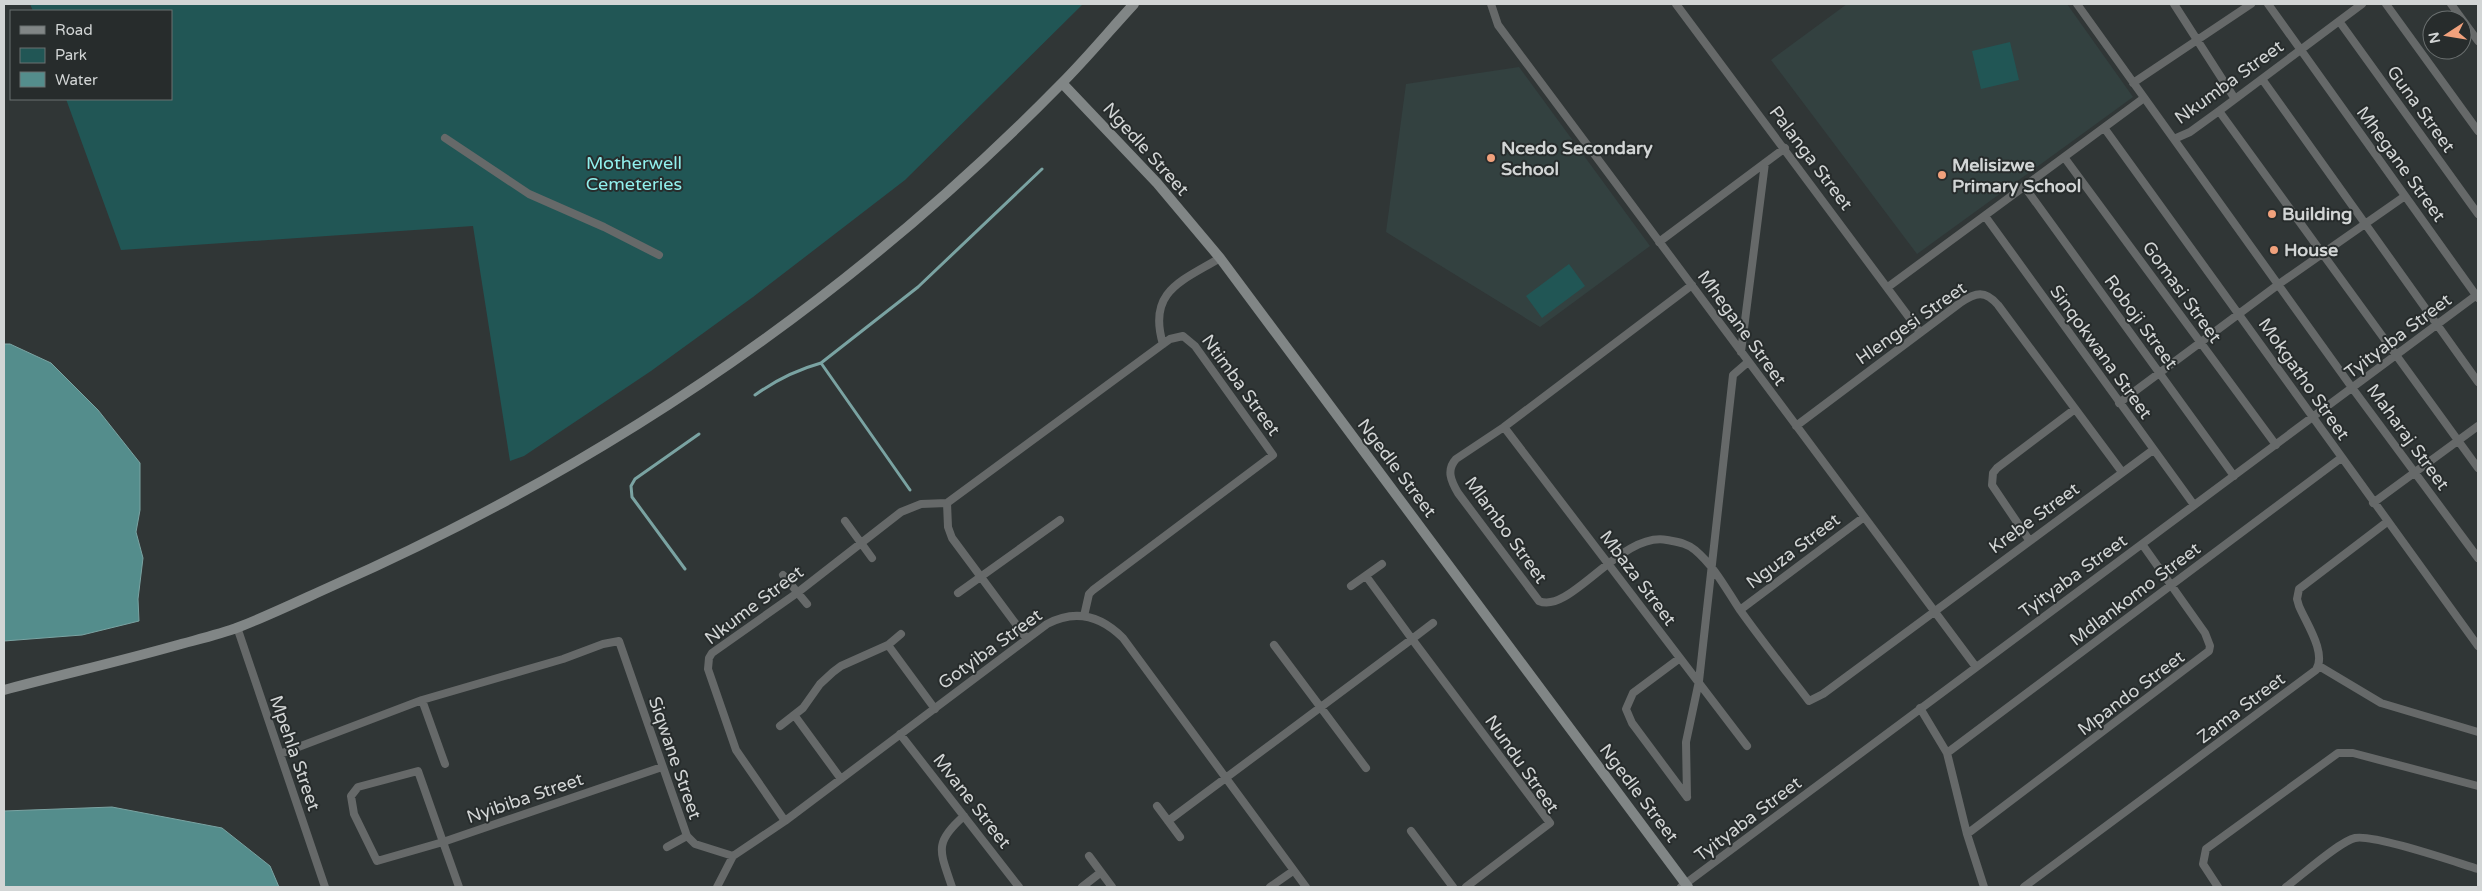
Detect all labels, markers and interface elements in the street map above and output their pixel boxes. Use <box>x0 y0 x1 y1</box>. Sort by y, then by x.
legend <box>10 10 172 100</box>
north arrow <box>2422 10 2472 60</box>
text: Road <box>55 21 93 39</box>
text: N <box>2425 30 2444 45</box>
street label: Nkumba Street <box>2170 35 2288 129</box>
text: Park <box>55 46 87 64</box>
street label: Guna Street <box>2382 61 2460 157</box>
text: Water <box>55 71 98 89</box>
street label: Ngedle Street <box>1098 98 1194 200</box>
street label: Palanga Street <box>1765 102 1857 215</box>
street label: Mhegane Street <box>2352 102 2450 226</box>
place label: Ncedo Secondary School <box>1501 137 1653 180</box>
park label: Motherwell Cemeteries <box>586 152 682 195</box>
marker: Ncedo Secondary School <box>1485 152 1497 164</box>
place label: Melisizwe Primary School <box>1952 154 2081 197</box>
marker: Melisizwe Primary School <box>1936 169 1948 181</box>
place label: Building <box>2282 203 2352 225</box>
marker: Building <box>2266 208 2278 220</box>
street label: Gomasi Street <box>2138 237 2226 347</box>
place label: House <box>2284 239 2338 261</box>
marker: House <box>2268 244 2280 256</box>
street label: Mhegane Street <box>1693 266 1791 390</box>
street label: Roboji Street <box>2099 271 2183 374</box>
street label: Hlengesi Street <box>1852 277 1971 369</box>
street label: Sinqokwana Street <box>2045 281 2157 423</box>
street label: Tyityaba Street <box>2340 289 2456 383</box>
street label: Mokgatho Street <box>2254 314 2354 444</box>
street label: Ntimba Street <box>1197 330 1285 440</box>
street label: Maharaj Street <box>2362 379 2454 495</box>
street label: Ngedle Street <box>1353 414 1441 522</box>
street label: Mlambo Street <box>1460 472 1552 588</box>
street label: Krebe Street <box>1984 478 2084 558</box>
street label: Nguza Street <box>1742 509 1844 593</box>
street label: Mbaza Street <box>1595 526 1681 630</box>
street label: Tyityaba Street <box>2015 529 2131 622</box>
street label: Mdlankomo Street <box>2065 538 2205 650</box>
street label: Nkume Street <box>700 561 808 649</box>
street label: Gotyiba Street <box>934 604 1046 694</box>
street label: Mpando Street <box>2073 646 2189 740</box>
street label: Zama Street <box>2193 668 2289 748</box>
street label: Mpehla Street <box>265 692 325 814</box>
street label: Siqwane Street <box>644 694 706 822</box>
street label: Nundu Street <box>1480 711 1564 817</box>
street label: Ngedle Street <box>1595 739 1683 847</box>
street label: Mvane Street <box>928 749 1016 853</box>
street label: Nyibiba Street <box>464 768 586 828</box>
street label: Tyityaba Street <box>1690 772 1806 866</box>

